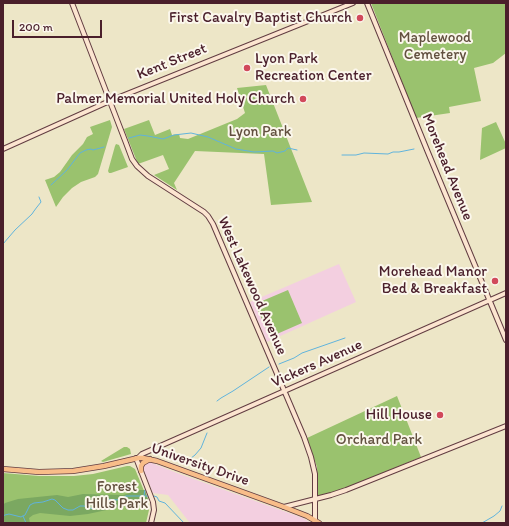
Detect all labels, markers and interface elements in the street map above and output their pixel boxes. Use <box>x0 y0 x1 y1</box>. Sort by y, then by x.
place label: First Cavalry Baptist Church <box>169 9 352 27</box>
scale bar <box>14 12 104 38</box>
marker: First Cavalry Baptist Church <box>355 13 365 23</box>
text: 200 m <box>19 20 53 34</box>
park label: Maplewood Cemetery <box>399 29 471 64</box>
street label: Kent Street <box>134 40 210 84</box>
place label: Lyon Park Recreation Center <box>255 50 372 85</box>
marker: Lyon Park Recreation Center <box>242 63 252 73</box>
place label: Palmer Memorial United Holy Church <box>56 90 295 108</box>
marker: Palmer Memorial United Holy Church <box>298 94 308 104</box>
street label: Morehead Avenue <box>417 111 477 223</box>
park label: Lyon Park <box>229 123 291 141</box>
street label: West Lakewood Avenue <box>213 214 291 358</box>
place label: Morehead Manor Bed & Breakfast <box>379 263 487 298</box>
marker: Morehead Manor Bed & Breakfast <box>490 276 500 286</box>
street label: Vickers Avenue <box>269 336 365 392</box>
place label: Hill House <box>366 406 432 424</box>
marker: Hill House <box>435 410 445 420</box>
park label: Orchard Park <box>336 431 422 449</box>
street label: University Drive <box>149 440 251 490</box>
park label: Forest Hills Park <box>86 478 148 513</box>

